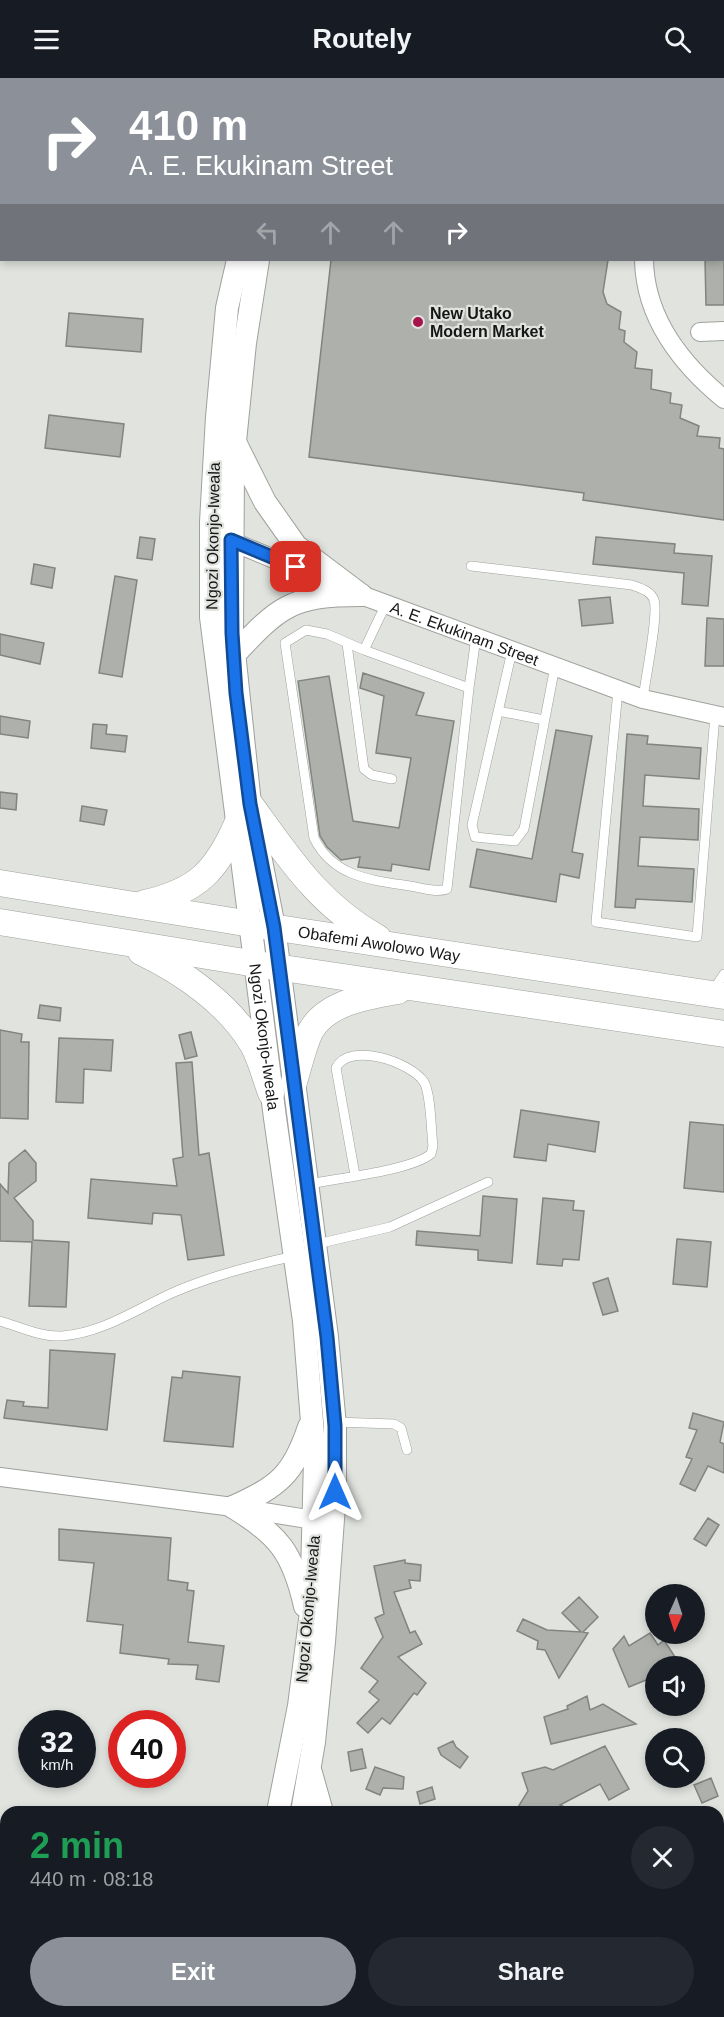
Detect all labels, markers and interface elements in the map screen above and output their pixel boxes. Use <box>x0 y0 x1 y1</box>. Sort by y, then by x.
icon: menu <box>30 23 63 56</box>
icon: search <box>661 23 694 56</box>
text: Routely <box>312 24 412 54</box>
icon: right <box>30 102 108 180</box>
text: 410 m <box>129 102 248 149</box>
text: A. E. Ekukinam Street <box>129 151 393 181</box>
icon: left <box>251 216 284 249</box>
icon: ahead <box>314 216 347 249</box>
icon: ahead <box>377 216 410 249</box>
icon: right <box>440 216 473 249</box>
place label: New Utako Modern Market <box>430 305 544 340</box>
marker: New Utako Modern Market <box>411 315 425 329</box>
street label: Ngozi Okonjo-Iweala <box>203 462 223 610</box>
pin <box>270 541 321 592</box>
icon: arrive <box>279 550 312 583</box>
street label: A. E. Ekukinam Street <box>388 598 542 668</box>
street label: Obafemi Awolowo Way <box>297 923 461 964</box>
street label: Ngozi Okonjo-Iweala <box>247 962 282 1111</box>
position arrow <box>303 1460 367 1524</box>
street label: Ngozi Okonjo-Iweala <box>293 1535 323 1683</box>
north arrow <box>645 1584 705 1644</box>
map controls <box>645 1584 705 1788</box>
button: sound <box>645 1656 705 1716</box>
speed limit sign: 40 <box>108 1710 186 1788</box>
text: 32 <box>40 1725 74 1758</box>
button: search <box>645 1728 705 1788</box>
text: km/h <box>41 1756 73 1773</box>
text: 2 min <box>30 1825 124 1866</box>
button: close <box>631 1826 694 1889</box>
text: 440 m · 08:18 <box>30 1868 153 1890</box>
button: Exit <box>30 1937 356 2006</box>
button: Share <box>368 1937 694 2006</box>

